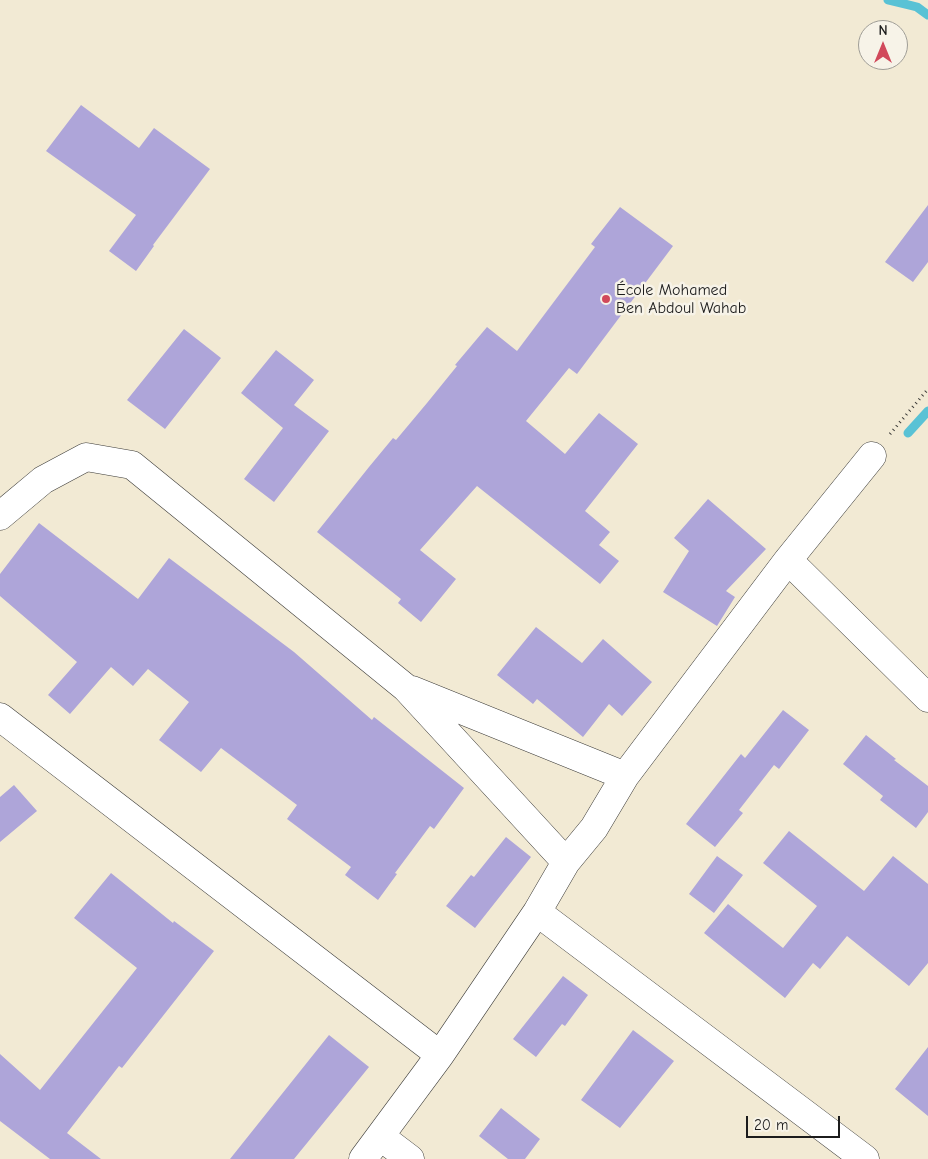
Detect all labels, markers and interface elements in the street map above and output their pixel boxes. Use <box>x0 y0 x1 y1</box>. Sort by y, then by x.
north arrow <box>858 20 908 70</box>
text: N <box>878 22 888 39</box>
place label: École Mohamed Ben Abdoul Wahab <box>616 280 746 318</box>
marker: École Mohamed Ben Abdoul Wahab <box>600 293 612 305</box>
scale bar <box>748 1106 842 1138</box>
text: 20 m <box>754 1116 788 1134</box>

